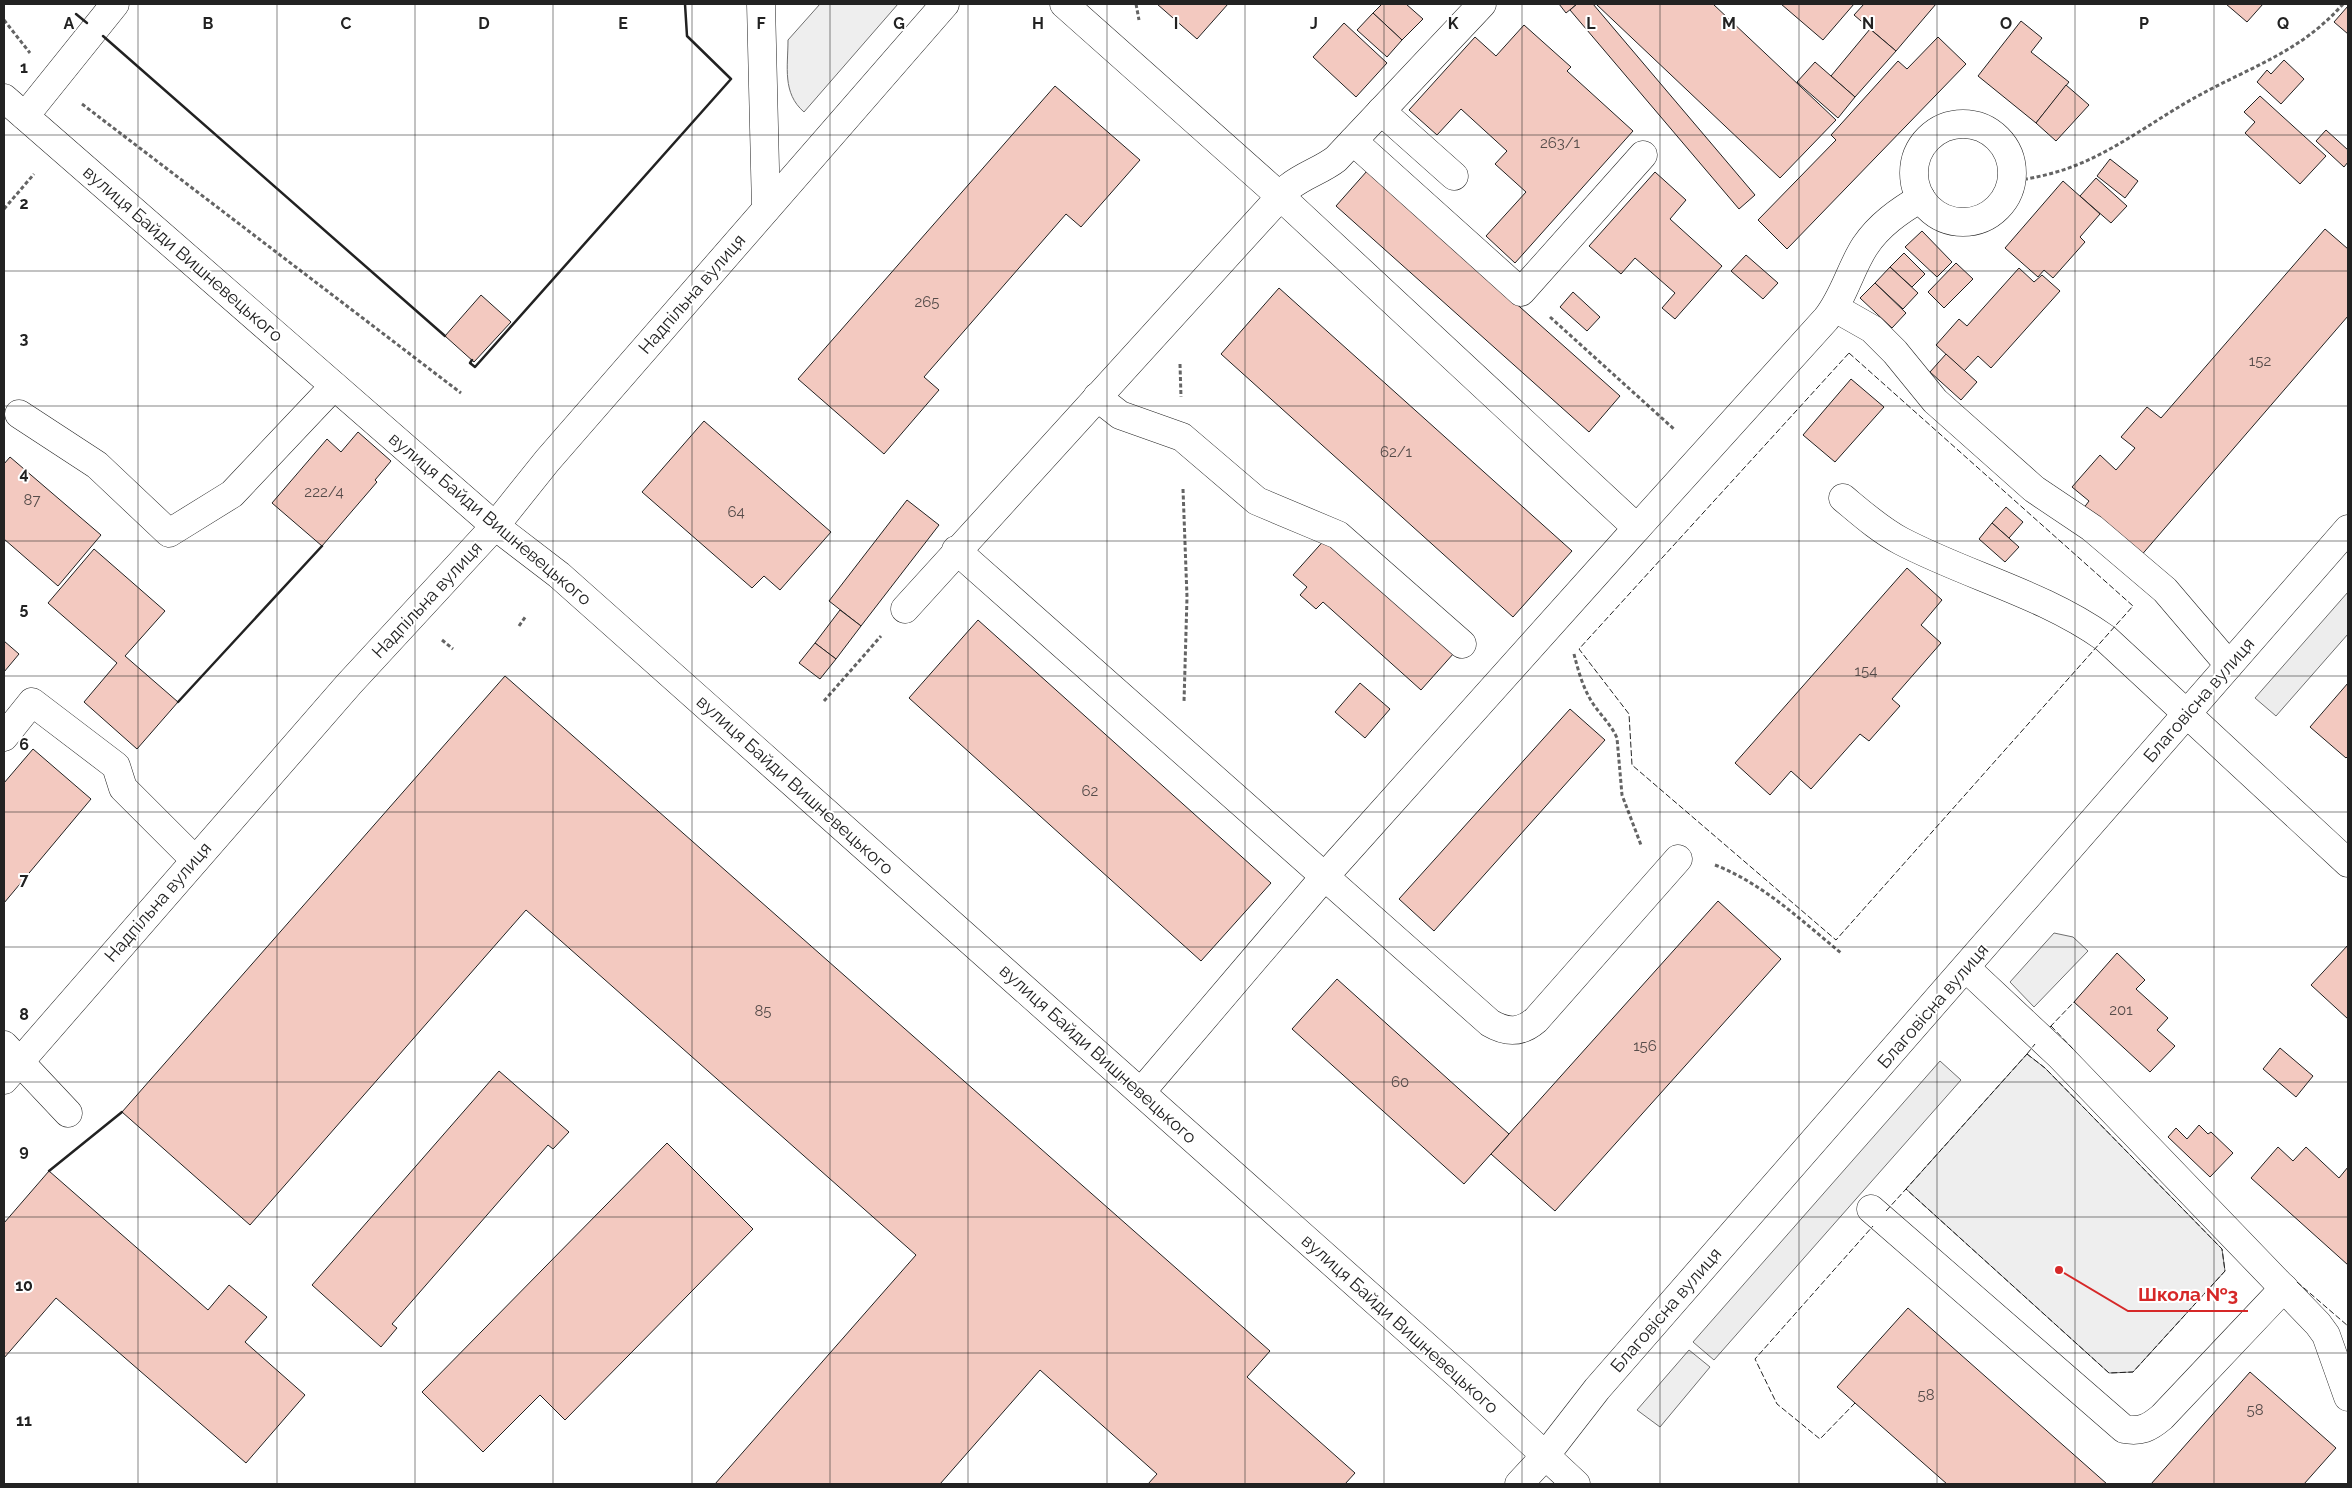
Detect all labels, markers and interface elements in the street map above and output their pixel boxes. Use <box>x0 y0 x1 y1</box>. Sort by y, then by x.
text: A <box>64 14 75 33</box>
text: B <box>203 14 214 33</box>
text: C <box>341 14 352 33</box>
text: D <box>478 14 490 33</box>
text: E <box>618 14 628 33</box>
text: F <box>756 14 766 33</box>
text: G <box>893 14 905 33</box>
text: H <box>1032 14 1044 33</box>
text: I <box>1174 14 1178 33</box>
text: J <box>1310 14 1318 33</box>
text: K <box>1448 14 1459 33</box>
text: L <box>1586 14 1596 33</box>
text: M <box>1722 14 1736 33</box>
text: N <box>1862 14 1874 33</box>
text: O <box>2000 14 2012 33</box>
text: P <box>2139 14 2149 33</box>
text: Q <box>2277 14 2289 33</box>
text: 1 <box>20 58 28 77</box>
house number: 263/1 <box>1540 134 1581 152</box>
street label: вулиця Байди Вишневецького <box>79 161 288 346</box>
text: 2 <box>19 194 29 213</box>
street label: Надпільна вулиця <box>634 230 749 358</box>
house number: 265 <box>914 293 940 311</box>
text: 3 <box>20 329 29 348</box>
house number: 152 <box>2249 352 2271 370</box>
street label: вулиця Байди Вишневецького <box>385 428 596 610</box>
house number: 62/1 <box>1380 443 1413 461</box>
text: 4 <box>19 464 29 483</box>
house number: 222/4 <box>304 483 344 501</box>
house number: 87 <box>24 491 40 509</box>
house number: 64 <box>727 503 745 521</box>
street label: Надпільна вулиця <box>367 537 486 662</box>
text: 5 <box>20 599 29 618</box>
street label: Благовісна вулиця <box>2139 633 2258 766</box>
house number: 154 <box>1855 662 1877 680</box>
street label: вулиця Байди Вишневецького <box>693 691 898 879</box>
text: 6 <box>19 735 29 754</box>
house number: 62 <box>1082 782 1099 800</box>
street label: Надпільна вулиця <box>100 838 215 966</box>
text: 7 <box>20 870 29 889</box>
street label: Благовісна вулиця <box>1873 939 1992 1072</box>
street label: вулиця Байди Вишневецького <box>996 960 1201 1148</box>
house number: 201 <box>2109 1001 2133 1019</box>
house number: 85 <box>754 1002 772 1020</box>
text: 8 <box>19 1005 29 1024</box>
house number: 156 <box>1633 1037 1657 1055</box>
house number: 60 <box>1391 1073 1409 1091</box>
text: 9 <box>19 1141 29 1160</box>
street label: вулиця Байди Вишневецького <box>1298 1230 1503 1418</box>
street label: Благовісна вулиця <box>1606 1243 1725 1376</box>
text: 10 <box>15 1276 33 1295</box>
callout: Школа №3 <box>2128 1277 2248 1311</box>
text: Школа №3 <box>2138 1283 2238 1305</box>
house number: 58 <box>1917 1386 1935 1404</box>
house number: 58 <box>2246 1401 2264 1419</box>
text: 11 <box>16 1411 32 1430</box>

